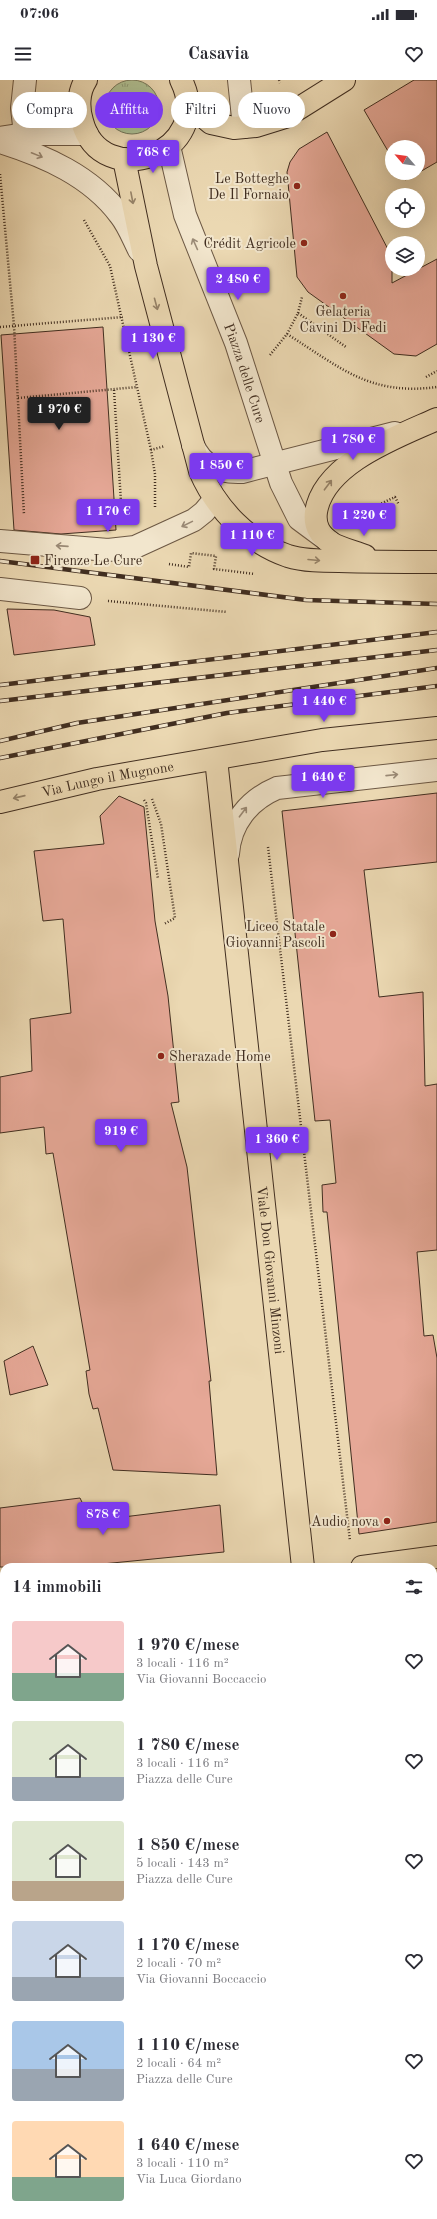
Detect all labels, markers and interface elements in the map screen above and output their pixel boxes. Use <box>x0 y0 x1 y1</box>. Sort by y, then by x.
text: 07:06 <box>20 7 59 22</box>
icon: menu <box>12 43 34 65</box>
icon: heart <box>403 43 425 65</box>
text: Casavia <box>188 45 249 63</box>
chip: Compra <box>12 92 87 128</box>
chip: Affitta <box>95 92 163 128</box>
chip: Filtri <box>171 92 230 128</box>
chip: Nuovo <box>238 92 305 128</box>
pin: 768 € <box>125 140 181 174</box>
north arrow <box>385 140 425 180</box>
map controls <box>385 140 425 276</box>
text: 768 € <box>136 146 170 159</box>
one-way arrow <box>30 152 42 159</box>
place label: Le Botteghe De Il Fornaio <box>208 172 289 202</box>
marker: Le Botteghe De Il Fornaio <box>292 181 302 191</box>
button: locate <box>385 188 425 228</box>
one-way arrow <box>128 191 136 204</box>
button: layers <box>385 236 425 276</box>
place label: Crédit Agricole <box>203 237 296 251</box>
one-way arrow <box>191 238 198 250</box>
marker: Crédit Agricole <box>299 238 309 248</box>
pin: 2 480 € <box>201 267 275 301</box>
text: 2 480 € <box>216 273 260 286</box>
marker: Gelateria Cavini Di Fedi <box>338 291 348 301</box>
one-way arrow <box>153 297 160 310</box>
place label: Gelateria Cavini Di Fedi <box>300 305 387 335</box>
street label: Piazza delle Cure <box>221 322 267 425</box>
pin: 1 130 € <box>116 326 190 360</box>
text: 1 130 € <box>131 332 175 345</box>
pin: 1 970 € <box>22 397 96 431</box>
text: 1 970 € <box>37 403 81 416</box>
pin: 1 780 € <box>316 427 390 461</box>
text: 1 780 € <box>331 433 375 446</box>
pin: 1 850 € <box>184 453 258 487</box>
text: 1 850 € <box>199 459 243 472</box>
one-way arrow <box>324 479 333 490</box>
pin: 1 170 € <box>71 499 145 533</box>
pin: 1 220 € <box>327 503 401 537</box>
text: 1 170 € <box>86 505 130 518</box>
text: 1 220 € <box>342 509 386 522</box>
one-way arrow <box>181 521 193 528</box>
pin: 1 110 € <box>215 523 289 557</box>
text: 1 110 € <box>230 529 274 542</box>
one-way arrow <box>56 543 69 550</box>
marker: Firenze Le Cure <box>29 554 41 566</box>
place label: Firenze Le Cure <box>44 554 142 568</box>
one-way arrow <box>307 556 320 564</box>
pin: 1 440 € <box>287 689 361 723</box>
text: 1 440 € <box>302 695 346 708</box>
street label: Via Lungo il Mugnone <box>40 760 175 800</box>
pin: 1 640 € <box>286 765 360 799</box>
text: 1 640 € <box>301 771 345 784</box>
one-way arrow <box>385 771 398 779</box>
one-way arrow <box>12 794 25 802</box>
one-way arrow <box>239 806 248 817</box>
place label: Liceo Statale Giovanni Pascoli <box>226 920 325 950</box>
marker: Liceo Statale Giovanni Pascoli <box>328 929 338 939</box>
place label: Sherazade Home <box>169 1050 271 1064</box>
marker: Sherazade Home <box>156 1051 166 1061</box>
pin: 919 € <box>93 1119 149 1153</box>
text: 919 € <box>104 1125 138 1138</box>
pin: 1 360 € <box>240 1127 314 1161</box>
text: 1 360 € <box>255 1133 299 1146</box>
street label: Viale Don Giovanni Minzoni <box>254 1185 286 1355</box>
pin: 878 € <box>75 1502 131 1536</box>
text: 878 € <box>86 1508 120 1521</box>
place label: Audio nova <box>311 1515 379 1529</box>
marker: Audio nova <box>382 1516 392 1526</box>
icon: filters <box>403 1576 425 1598</box>
text: 14 immobili <box>12 1579 102 1596</box>
icon: home <box>44 1637 92 1685</box>
text: 1 970 €/mese <box>136 1637 239 1654</box>
icon: heart <box>403 1650 425 1672</box>
text: 3 locali · 116 m² <box>136 1657 229 1670</box>
text: Via Giovanni Boccaccio <box>136 1673 266 1686</box>
icon: home <box>44 1737 92 1785</box>
text: 1 780 €/mese <box>136 1737 239 1754</box>
icon: heart <box>403 1750 425 1772</box>
text: 3 locali · 116 m² <box>136 1757 229 1770</box>
text: Piazza delle Cure <box>136 1773 233 1786</box>
icon: home <box>44 1837 92 1885</box>
text: 1 850 €/mese <box>136 1837 239 1854</box>
icon: heart <box>403 1850 425 1872</box>
text: 5 locali · 143 m² <box>136 1857 229 1870</box>
text: Piazza delle Cure <box>136 1873 233 1886</box>
icon: home <box>44 1937 92 1985</box>
text: 1 170 €/mese <box>136 1937 239 1954</box>
icon: heart <box>403 1950 425 1972</box>
text: 2 locali · 70 m² <box>136 1957 221 1970</box>
text: Via Giovanni Boccaccio <box>136 1973 266 1986</box>
icon: home <box>44 2037 92 2085</box>
text: 1 110 €/mese <box>136 2037 239 2054</box>
icon: heart <box>403 2050 425 2072</box>
text: 2 locali · 64 m² <box>136 2057 221 2070</box>
text: Piazza delle Cure <box>136 2073 233 2086</box>
icon: home <box>44 2137 92 2185</box>
text: 1 640 €/mese <box>136 2137 239 2154</box>
icon: heart <box>403 2150 425 2172</box>
text: 3 locali · 110 m² <box>136 2157 229 2170</box>
text: Via Luca Giordano <box>136 2173 242 2186</box>

